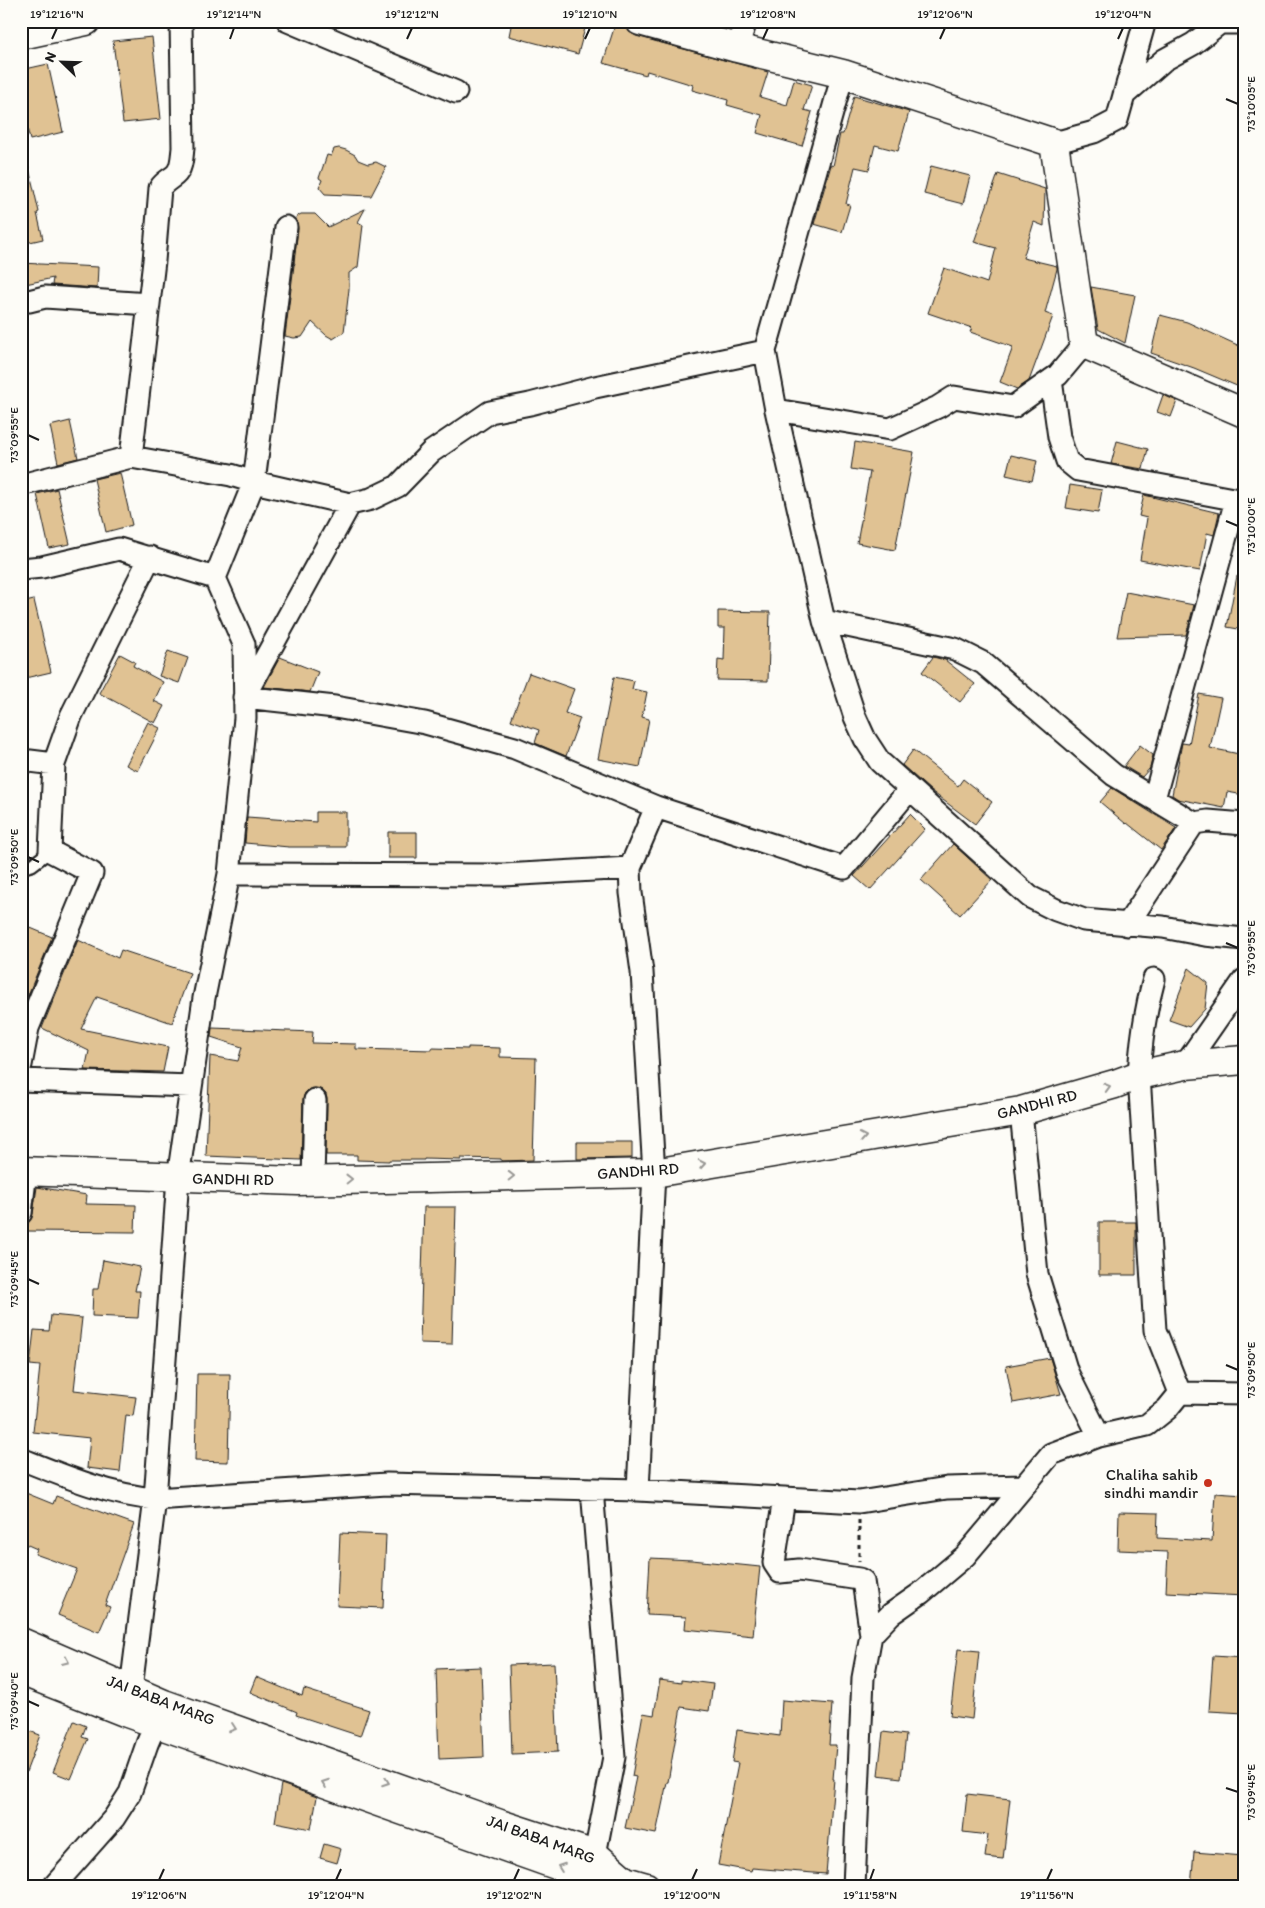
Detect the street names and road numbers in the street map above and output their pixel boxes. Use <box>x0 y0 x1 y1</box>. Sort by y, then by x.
street label: GANDHI RD <box>995 1085 1079 1123</box>
street label: GANDHI RD <box>596 1159 680 1183</box>
street label: GANDHI RD <box>192 1169 274 1189</box>
street label: JAI BABA MARG <box>104 1671 218 1729</box>
street label: JAI BABA MARG <box>484 1811 598 1867</box>

